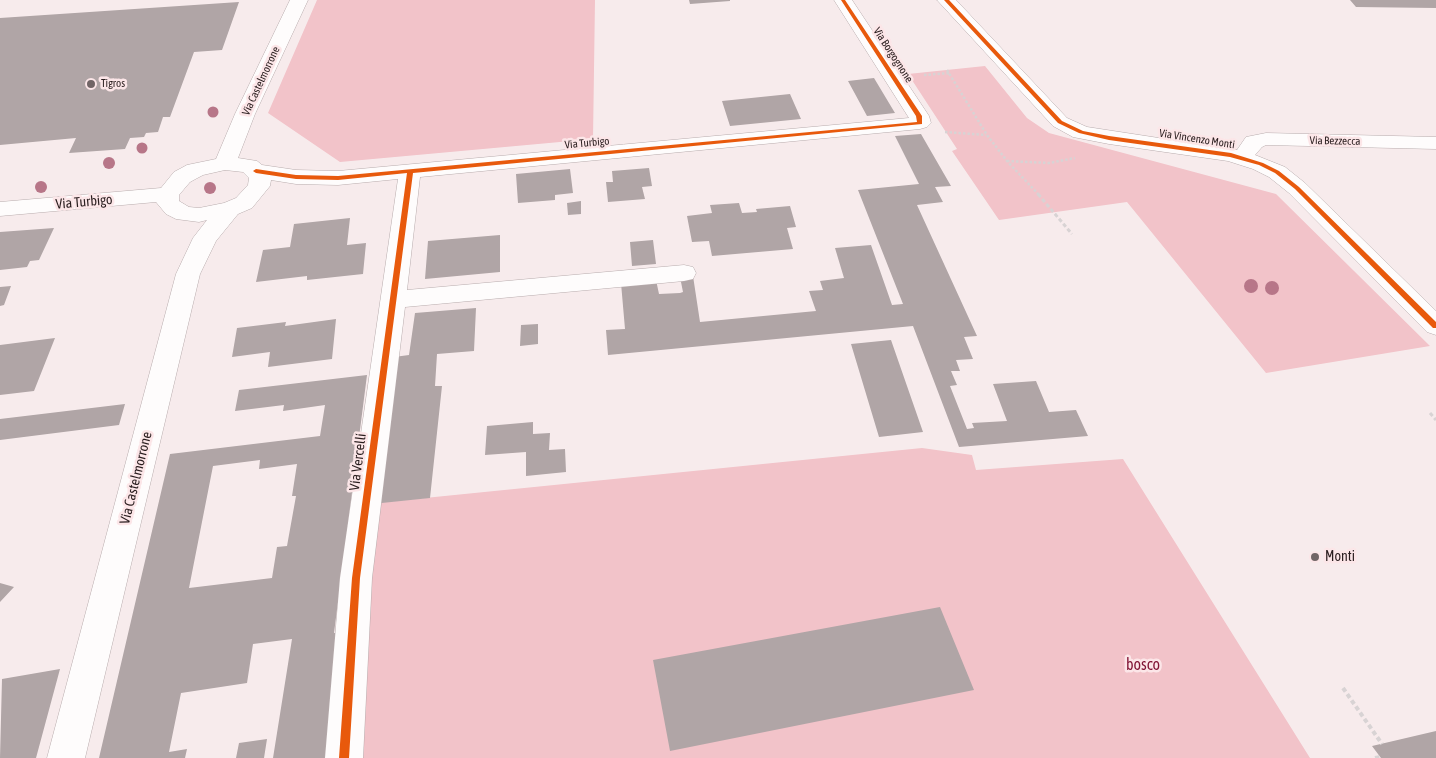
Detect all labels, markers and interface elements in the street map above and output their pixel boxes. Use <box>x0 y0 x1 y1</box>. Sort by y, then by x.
street label: Via Borgognone <box>870 25 916 85</box>
street label: Via Castelmorrone <box>239 44 283 118</box>
place label: Tigros <box>101 77 125 91</box>
marker: Tigros <box>85 78 97 90</box>
street label: Via Vincenzo Monti <box>1158 127 1236 151</box>
street label: Via Turbigo <box>564 134 610 152</box>
street label: Via Bezzecca <box>1310 134 1360 148</box>
street label: Via Turbigo <box>55 191 113 213</box>
street label: Via Castelmorrone <box>116 430 156 526</box>
street label: Via Vercelli <box>346 432 370 492</box>
place label: Monti <box>1325 549 1355 565</box>
marker: Monti <box>1309 551 1321 563</box>
park label: bosco <box>1126 655 1160 675</box>

